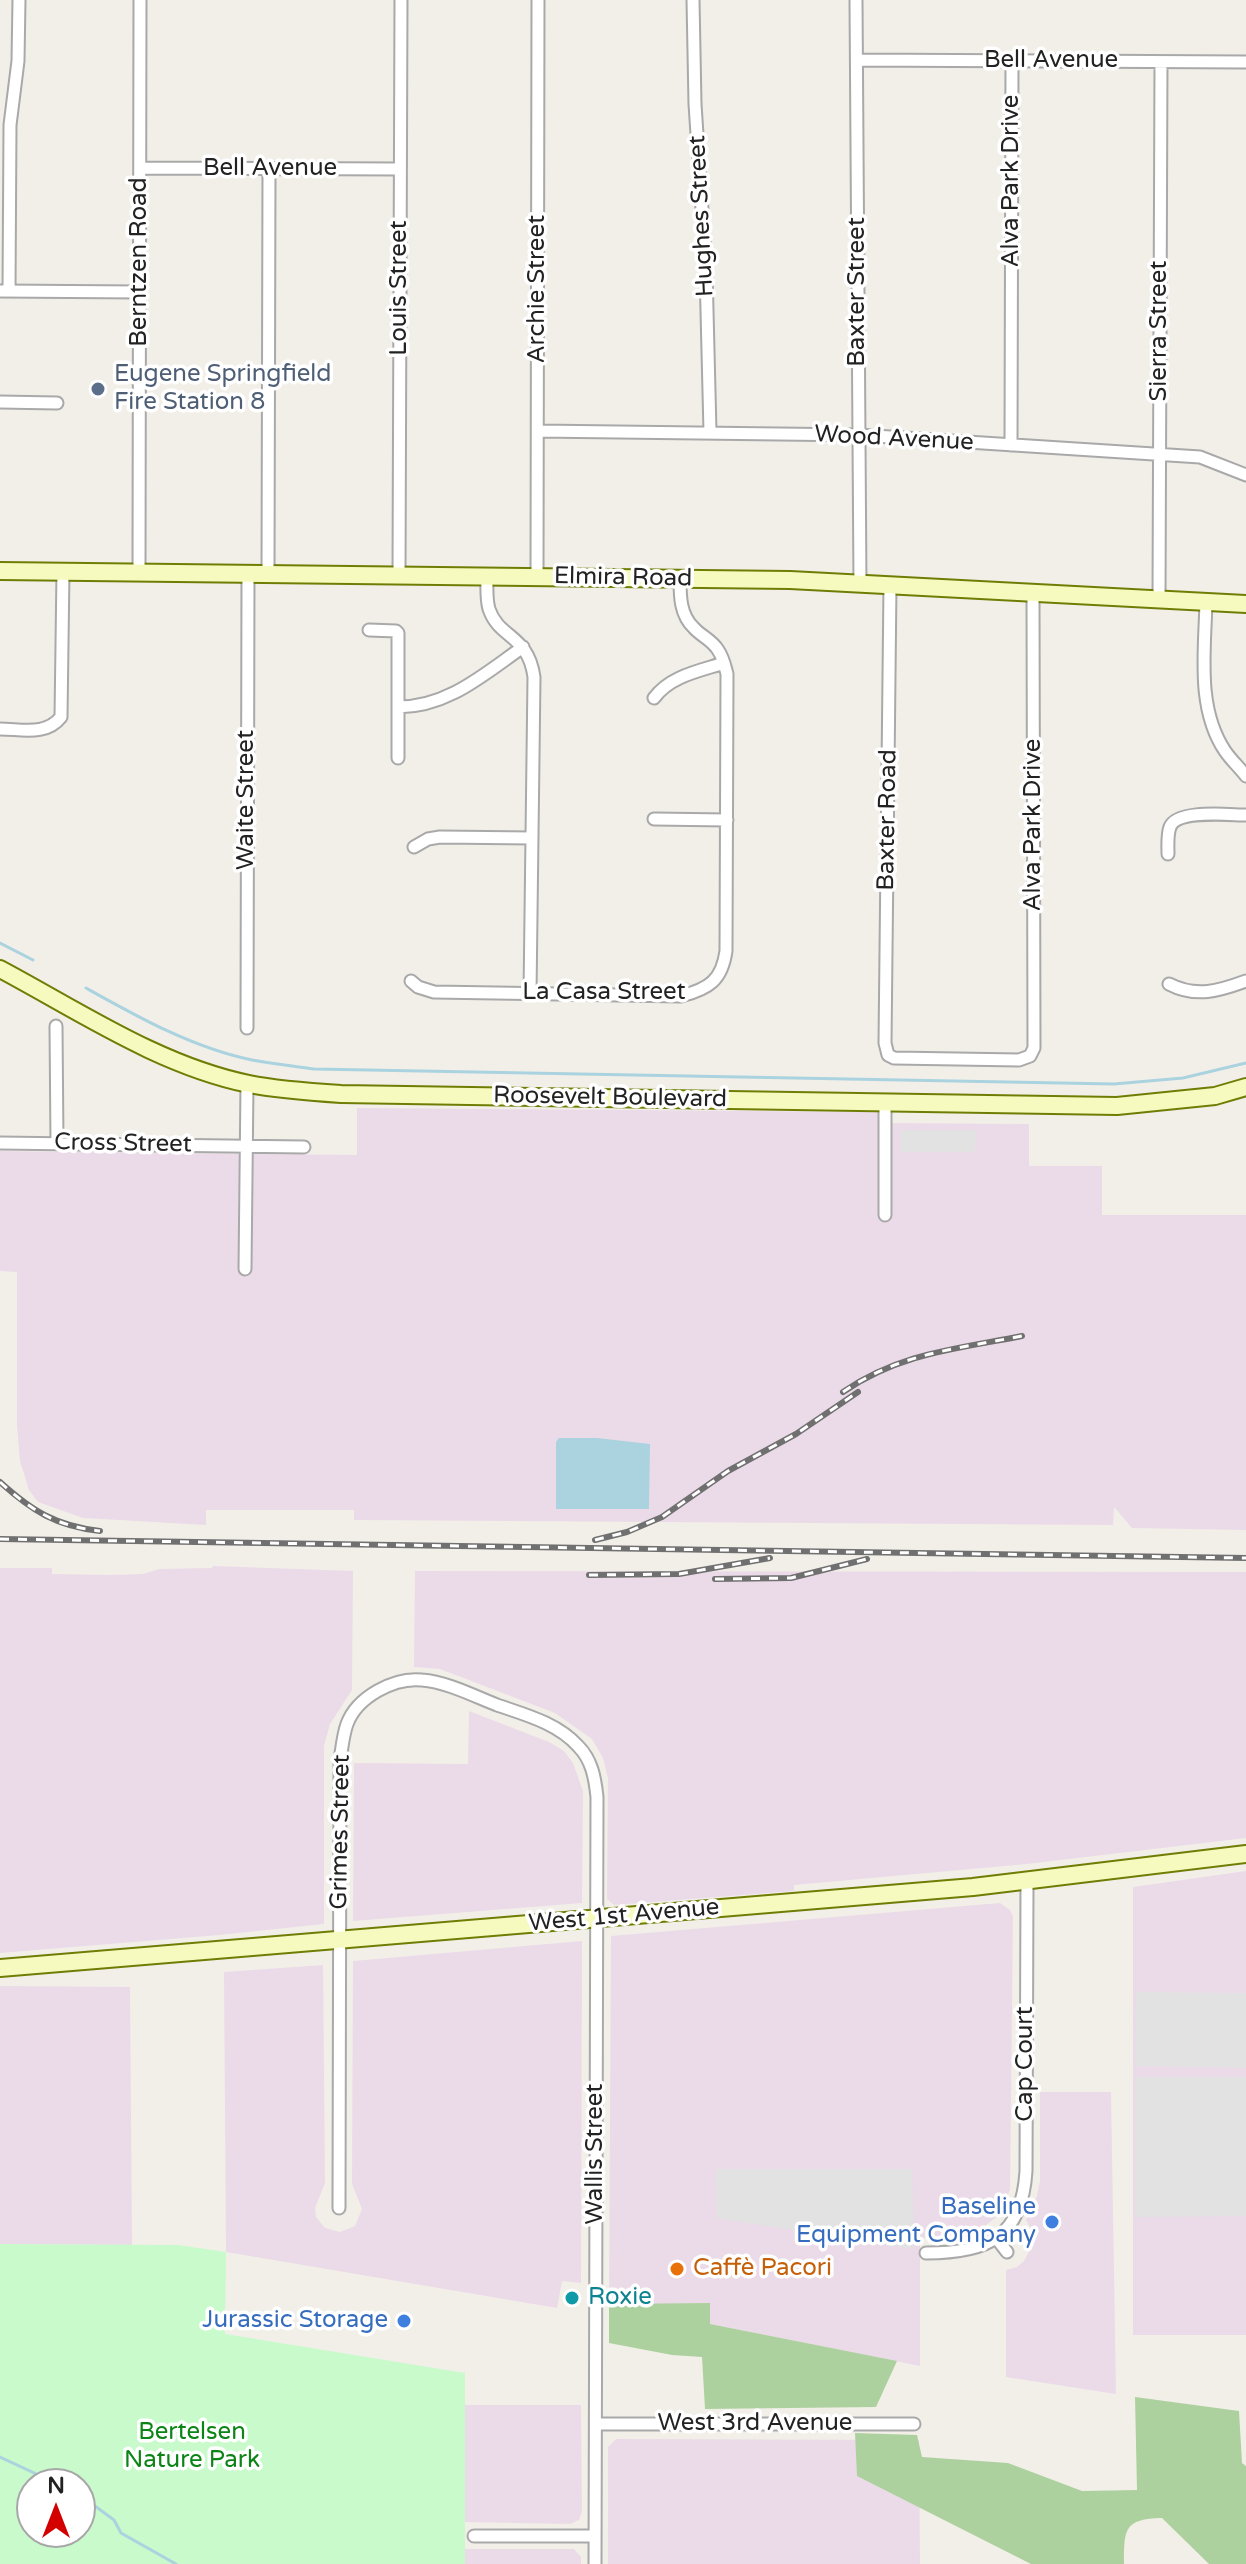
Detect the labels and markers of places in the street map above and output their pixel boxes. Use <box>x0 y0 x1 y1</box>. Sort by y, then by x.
place label: Eugene Springfield Fire Station 8 <box>114 361 331 417</box>
marker: Eugene Springfield Fire Station 8 <box>89 380 107 398</box>
place label: Baseline Equipment Company <box>796 2194 1036 2250</box>
marker: Baseline Equipment Company <box>1043 2213 1061 2231</box>
place label: Caffè Pacori <box>693 2255 832 2283</box>
marker: Caffè Pacori <box>668 2260 686 2278</box>
place label: Roxie <box>588 2284 652 2312</box>
marker: Roxie <box>563 2289 581 2307</box>
place label: Jurassic Storage <box>202 2307 388 2335</box>
marker: Jurassic Storage <box>395 2312 413 2330</box>

